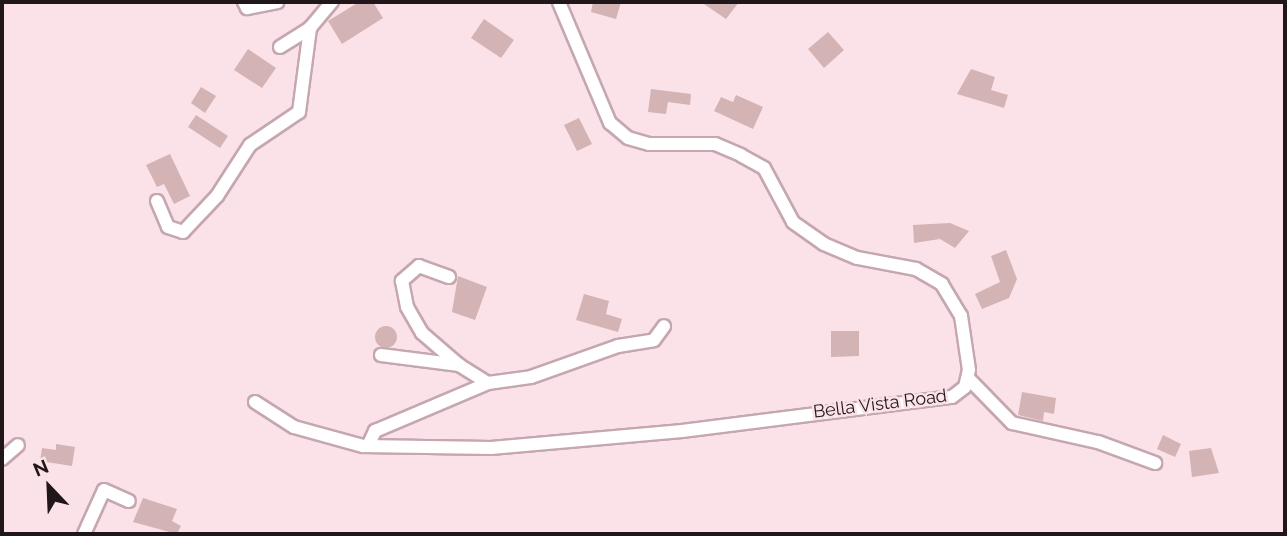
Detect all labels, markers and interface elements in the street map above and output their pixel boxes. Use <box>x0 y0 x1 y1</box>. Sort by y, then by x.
street label: Bella Vista Road <box>812 385 948 423</box>
north arrow <box>14 452 84 522</box>
text: N <box>30 455 52 481</box>

